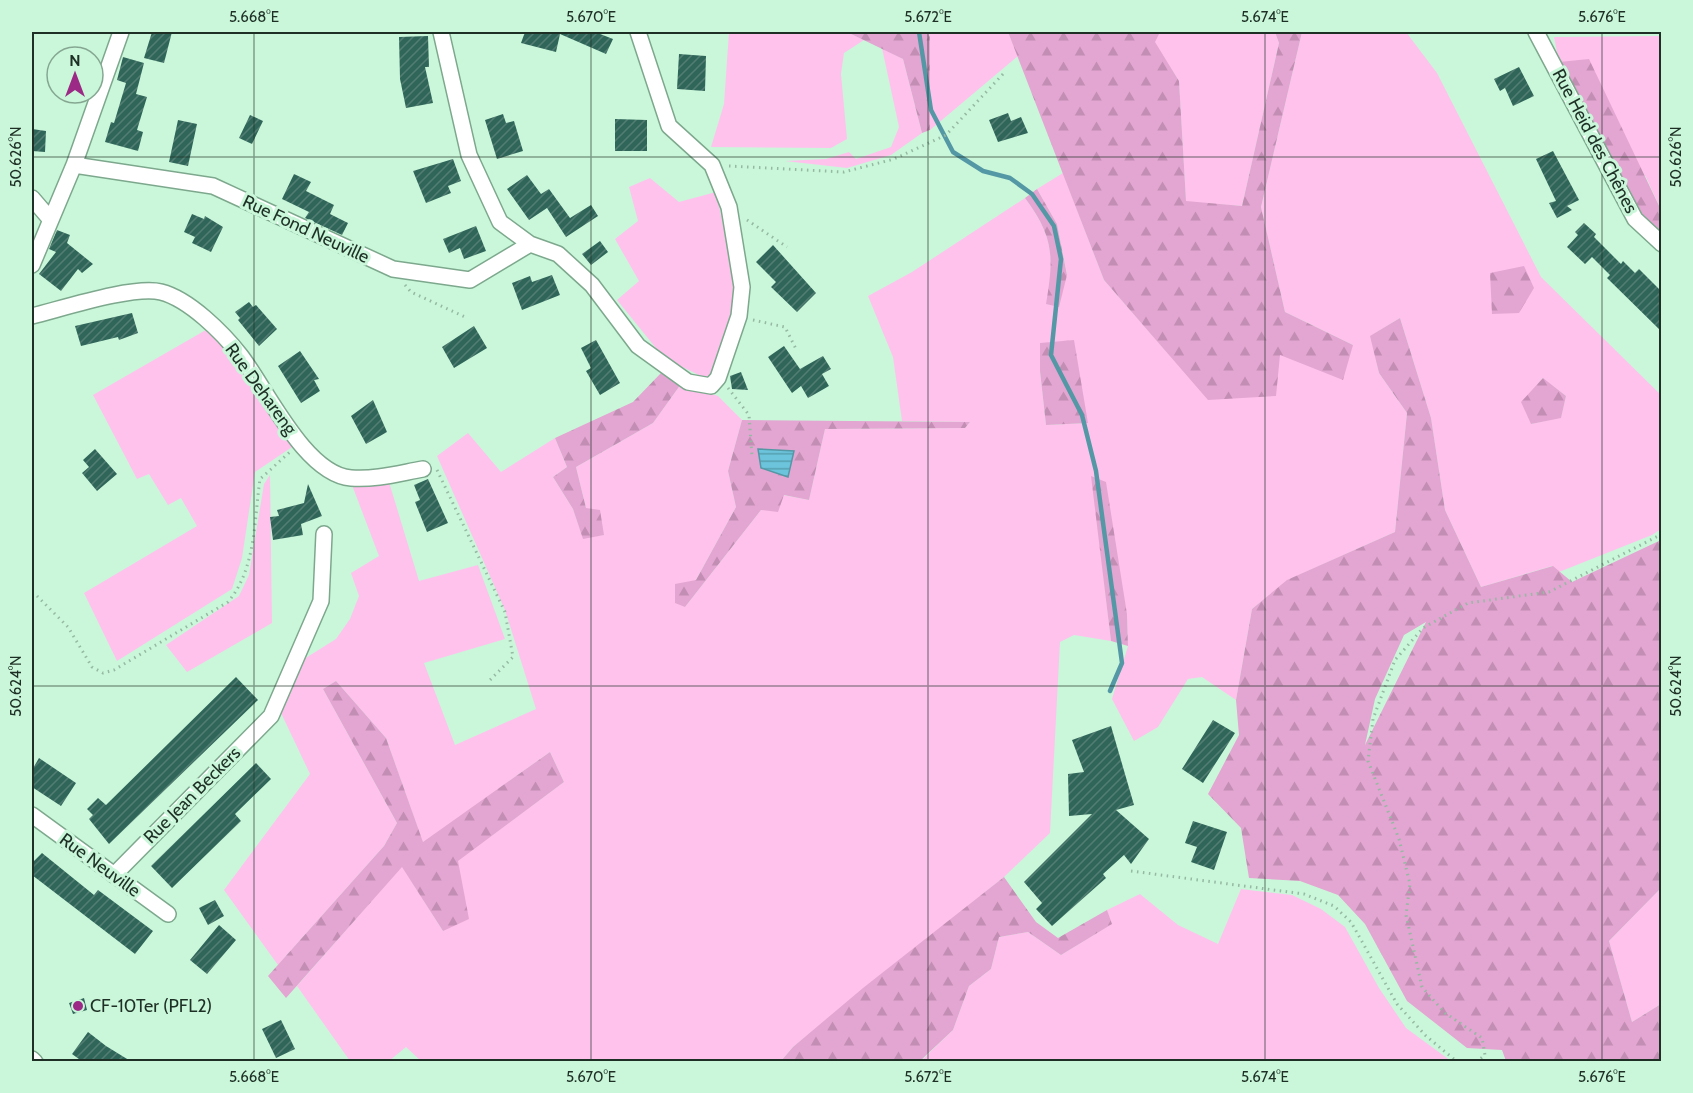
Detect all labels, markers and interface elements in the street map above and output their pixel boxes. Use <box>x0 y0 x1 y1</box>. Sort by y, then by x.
text: 5.668°E <box>229 8 279 26</box>
text: 5.670°E <box>566 8 616 26</box>
text: 5.672°E <box>904 8 952 26</box>
text: 5.674°E <box>1241 8 1289 26</box>
text: 5.676°E <box>1578 8 1626 26</box>
north arrow <box>45 45 105 105</box>
text: N <box>69 51 81 70</box>
street label: Rue Heid des Chênes <box>1548 65 1642 217</box>
text: 50.626°N <box>7 126 25 188</box>
text: 50.626°N <box>1667 126 1685 188</box>
street label: Rue Fond Neuville <box>239 190 373 268</box>
street label: Rue Dehareng <box>220 339 302 440</box>
text: 50.624°N <box>7 655 25 717</box>
text: 50.624°N <box>1667 655 1685 717</box>
street label: Rue Jean Beckers <box>139 742 245 848</box>
street label: Rue Neuville <box>55 828 145 902</box>
place label: CF-10Ter (PFL2) <box>90 995 212 1017</box>
marker: CF-10Ter (PFL2) <box>71 999 85 1013</box>
text: 5.668°E <box>229 1068 279 1086</box>
text: 5.670°E <box>566 1068 616 1086</box>
text: 5.672°E <box>904 1068 952 1086</box>
text: 5.674°E <box>1241 1068 1289 1086</box>
text: 5.676°E <box>1578 1068 1626 1086</box>

